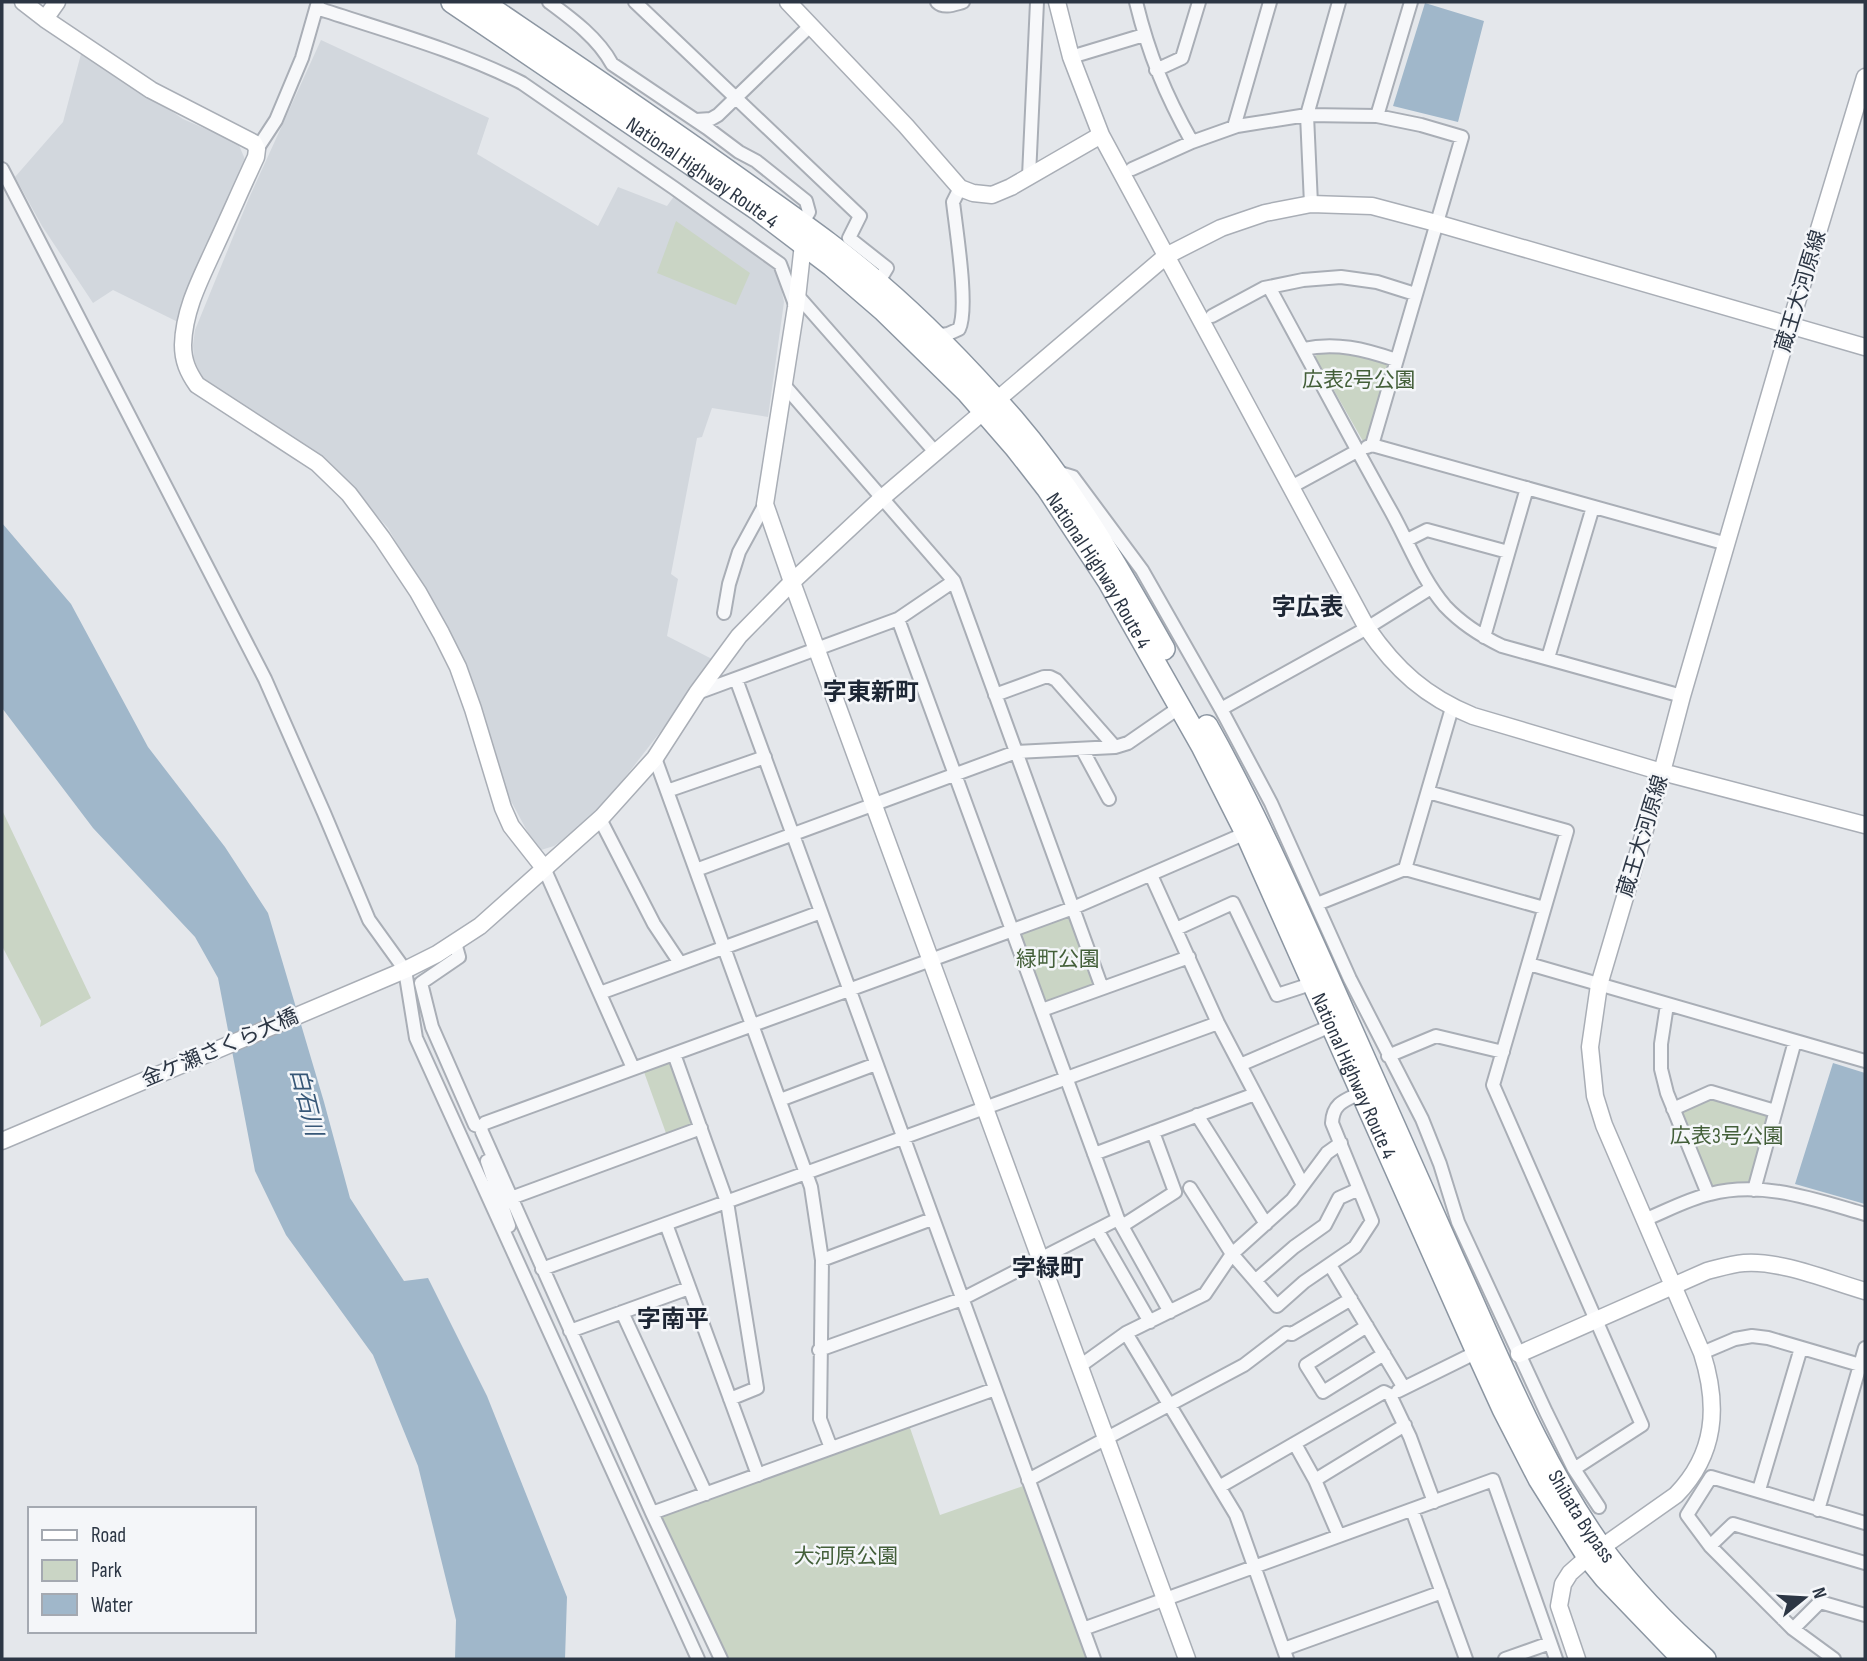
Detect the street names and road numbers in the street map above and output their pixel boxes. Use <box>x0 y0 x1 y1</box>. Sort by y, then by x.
street label: National Highway Route 4 <box>622 112 784 233</box>
street label: 蔵王大河原線 <box>1771 227 1831 355</box>
street label: National Highway Route 4 <box>1041 488 1157 653</box>
street label: 蔵王大河原線 <box>1613 772 1673 900</box>
street label: National Highway Route 4 <box>1306 989 1402 1163</box>
street label: 金ケ瀬さくら大橋 <box>138 1004 302 1092</box>
street label: Shibata Bypass <box>1543 1465 1621 1568</box>

